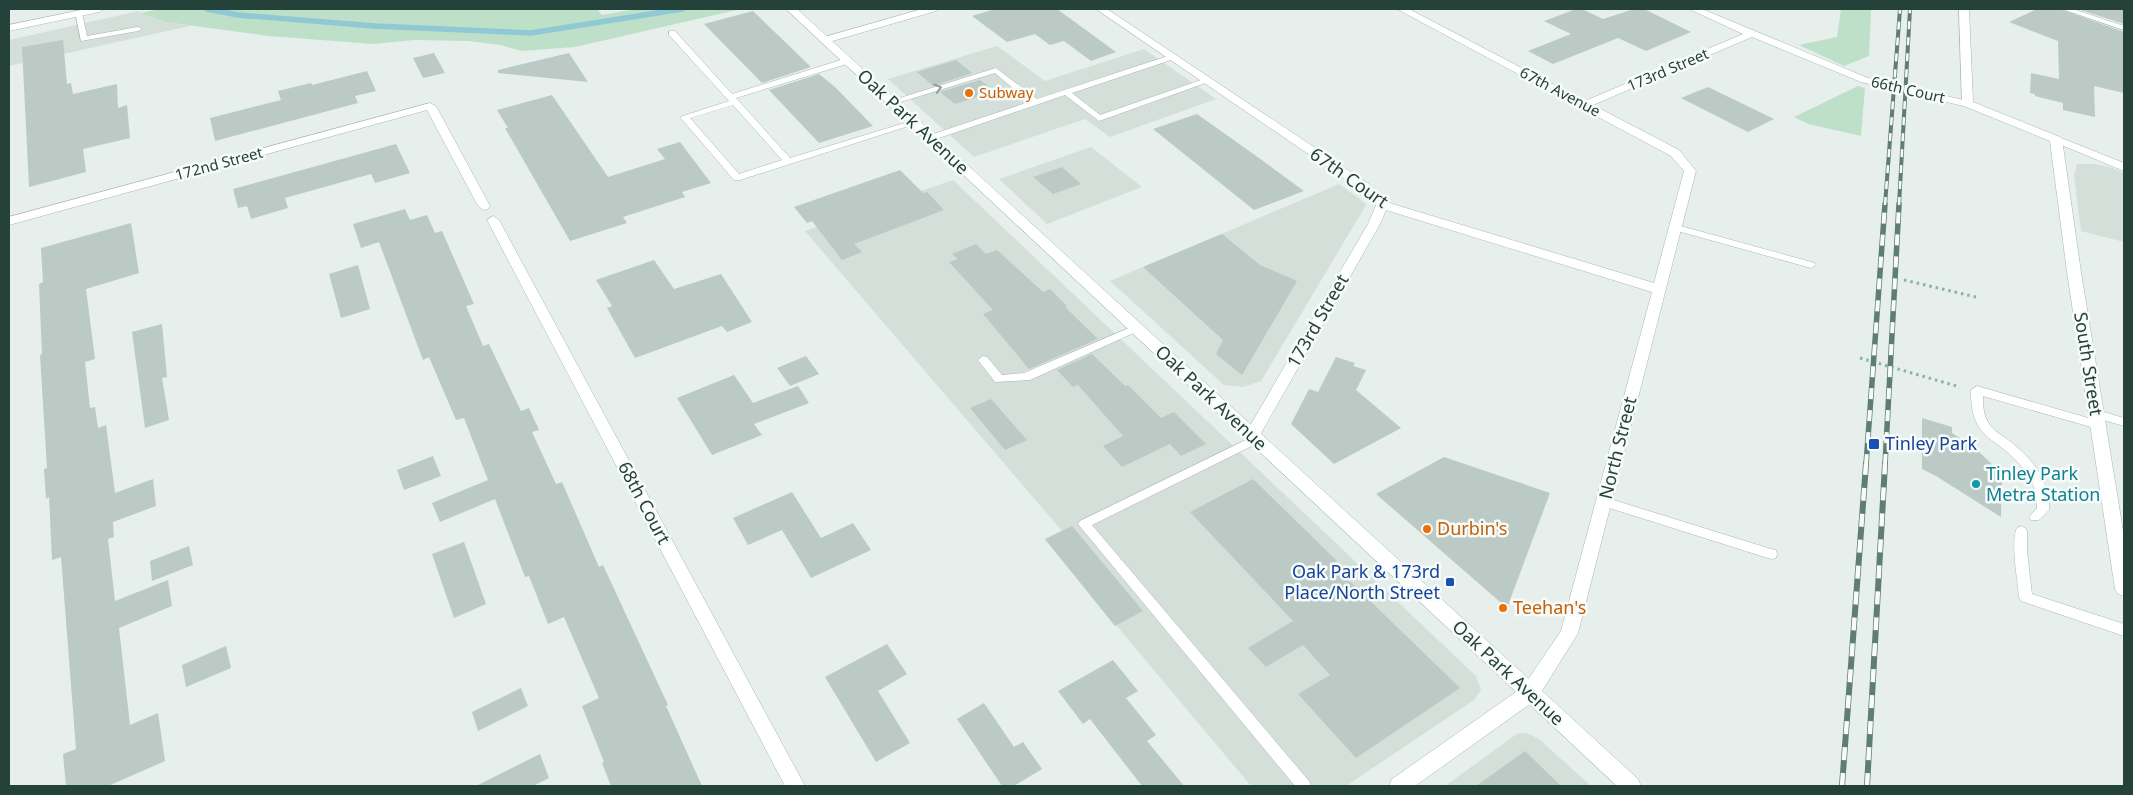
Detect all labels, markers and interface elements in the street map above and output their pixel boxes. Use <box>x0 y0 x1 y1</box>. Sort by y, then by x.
street label: 173rd Street <box>1624 43 1712 95</box>
street label: 67th Avenue <box>1517 62 1604 121</box>
street label: Oak Park Avenue <box>853 63 975 179</box>
street label: 66th Court <box>1869 71 1948 107</box>
place label: Subway <box>979 82 1034 102</box>
one-way arrow <box>933 83 942 93</box>
marker: Subway <box>963 87 975 99</box>
street label: 67th Court <box>1306 141 1394 213</box>
street label: 172nd Street <box>173 142 265 184</box>
street label: 173rd Street <box>1281 269 1354 372</box>
street label: South Street <box>2069 310 2109 418</box>
street label: Oak Park Avenue <box>1151 339 1273 455</box>
street label: North Street <box>1593 394 1641 501</box>
place label: Tinley Park <box>1885 431 1977 455</box>
marker: Tinley Park <box>1867 437 1881 451</box>
street label: 68th Court <box>613 457 677 548</box>
place label: Tinley Park Metra Station <box>1986 461 2100 506</box>
marker: Tinley Park Metra Station <box>1970 478 1982 490</box>
place label: Durbin's <box>1437 516 1508 540</box>
marker: Durbin's <box>1421 523 1433 535</box>
place label: Oak Park & 173rd Place/North Street <box>1284 559 1440 604</box>
marker: Oak Park & 173rd Place/North Street <box>1444 576 1456 588</box>
place label: Teehan's <box>1513 595 1586 619</box>
marker: Teehan's <box>1497 602 1509 614</box>
street label: Oak Park Avenue <box>1448 614 1570 730</box>

